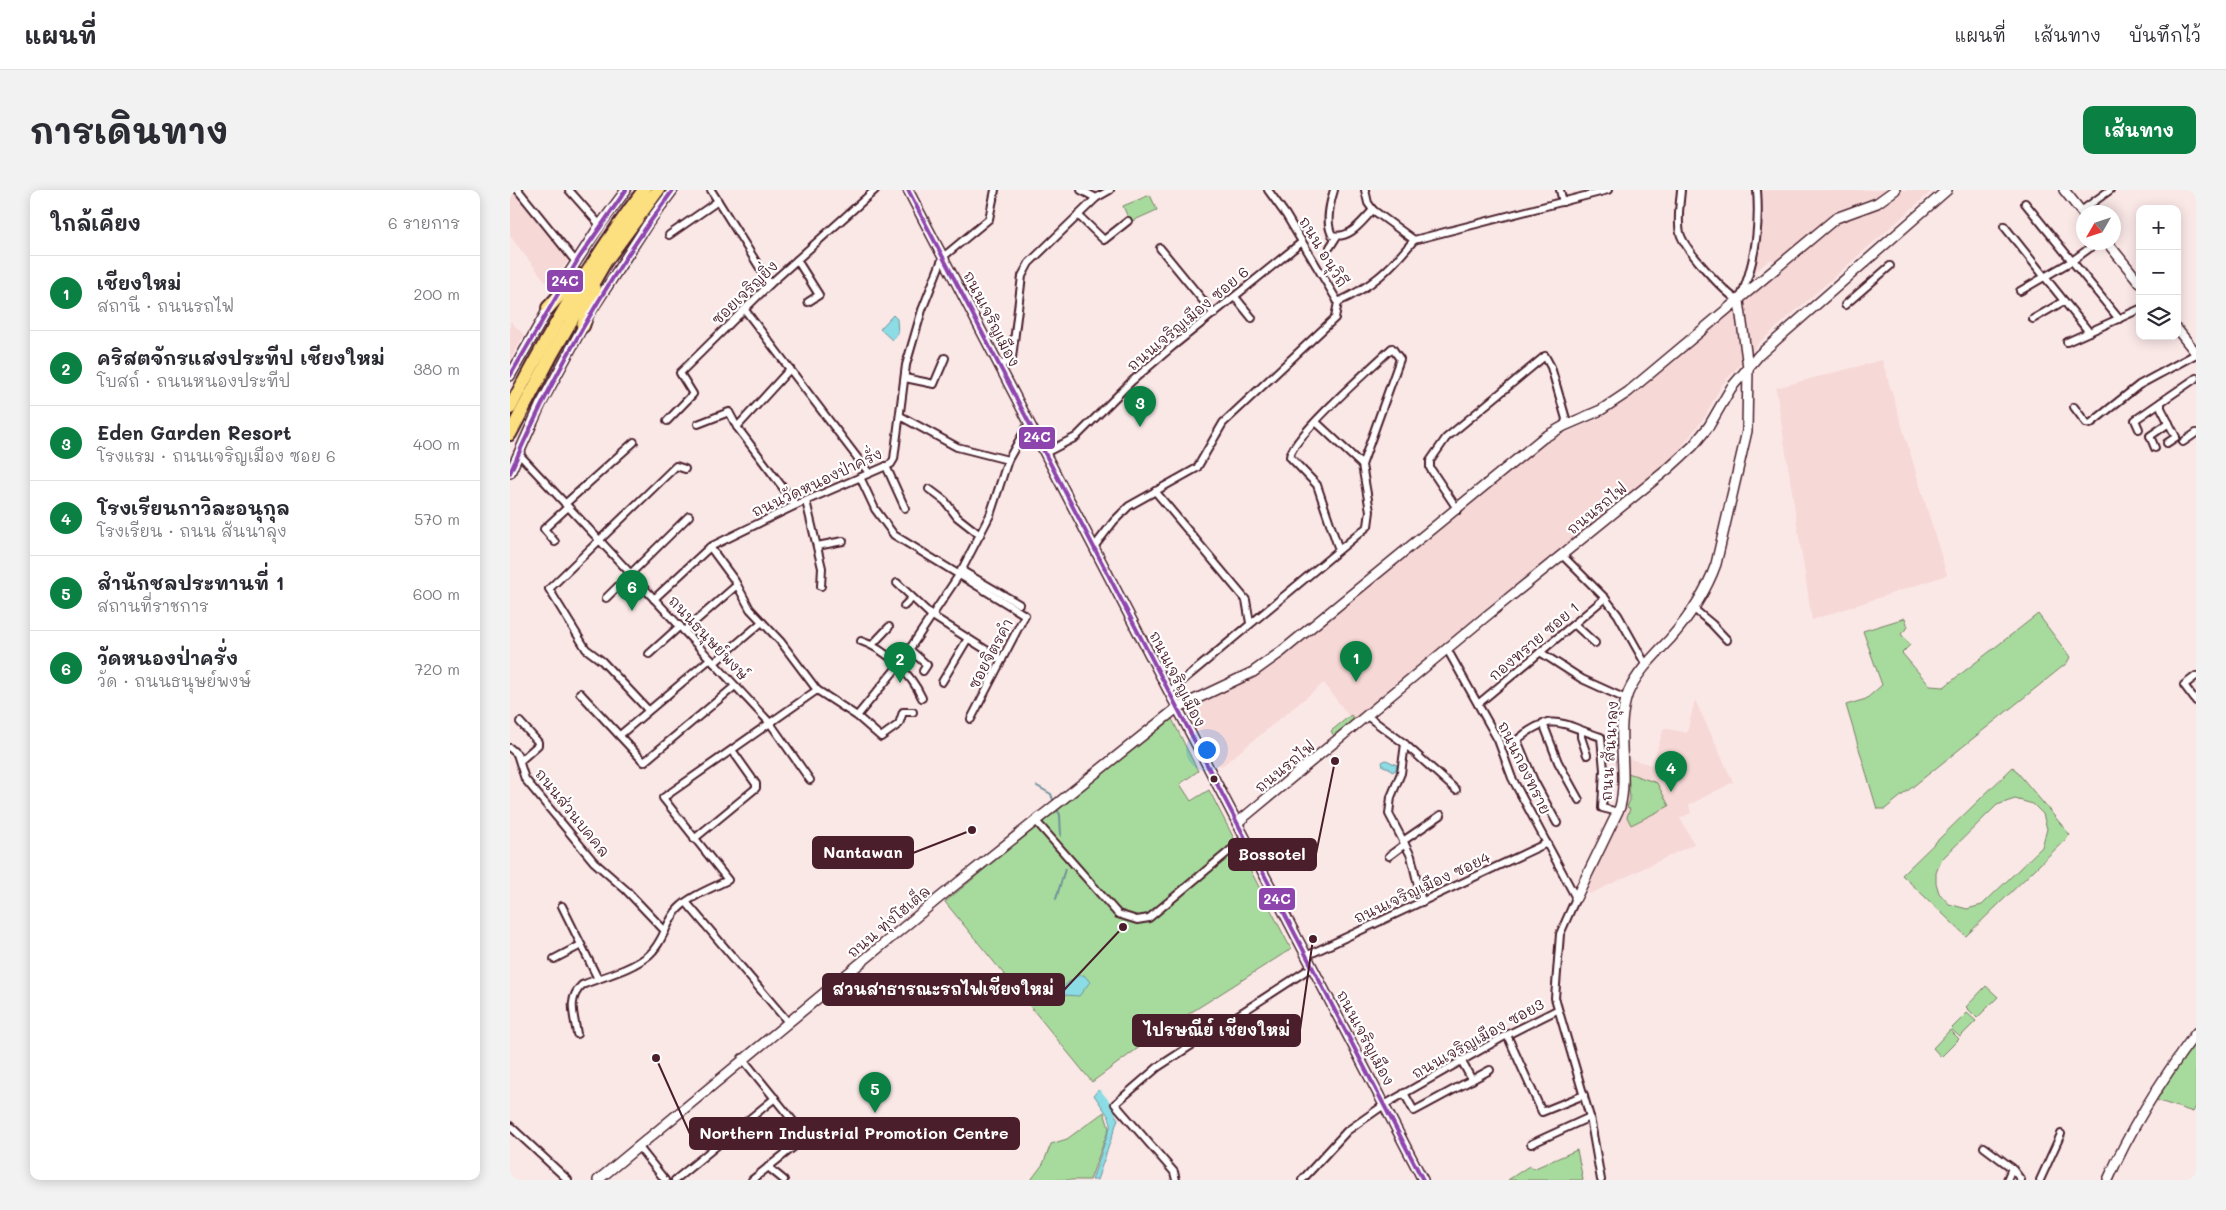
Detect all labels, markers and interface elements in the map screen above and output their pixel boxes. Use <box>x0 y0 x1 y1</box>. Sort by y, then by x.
text: แผนที่ <box>25 19 96 50</box>
text: แผนที่ <box>1955 23 2006 47</box>
text: เส้นทาง <box>2034 23 2101 47</box>
text: บันทึกไว้ <box>2129 23 2201 47</box>
button: เส้นทาง <box>2083 106 2196 154</box>
text: การเดินทาง <box>30 107 228 153</box>
north arrow <box>2076 205 2121 250</box>
map controls <box>2136 205 2181 340</box>
button: + <box>2136 205 2181 250</box>
text: ใกล้เคียง <box>50 209 141 236</box>
text: 6 รายการ <box>388 212 460 233</box>
street label: ถนน อนุวิถี <box>1293 212 1353 292</box>
button: − <box>2136 250 2181 295</box>
street label: ซอยเจริญยิ่ง <box>704 252 782 329</box>
street label: ถนนเจริญเมือง ซอย 6 <box>1122 261 1252 375</box>
street label: ถนนเจริญเมือง <box>959 267 1025 370</box>
line badge: 24C <box>546 269 584 293</box>
text: เชียงใหม่ <box>97 270 181 295</box>
text: 24C <box>551 271 579 290</box>
text: 1 <box>62 283 70 304</box>
text: 200 m <box>413 283 460 304</box>
text: สถานี · ถนนรถไฟ <box>97 295 234 316</box>
button: layers <box>2136 295 2181 340</box>
text: คริสตจักรแสงประทีป เชียงใหม่ <box>97 345 385 370</box>
text: 2 <box>62 358 70 379</box>
text: 380 m <box>413 358 460 379</box>
text: โบสถ์ · ถนนหนองประทีป <box>97 370 290 391</box>
pin: 3 <box>1124 386 1156 427</box>
text: Eden Garden Resort <box>97 420 291 445</box>
line badge: 24C <box>1018 426 1056 450</box>
text: 24C <box>1023 427 1051 446</box>
text: 3 <box>61 433 71 454</box>
text: 400 m <box>413 433 460 454</box>
street label: ถนนวัดหนองป่าครั่ง <box>746 439 885 521</box>
text: โรงแรม · ถนนเจริญเมือง ซอย 6 <box>97 445 336 466</box>
street label: ถนนรถไฟ <box>1562 478 1631 539</box>
text: โรงเรียนกาวิละอนุกุล <box>97 495 290 520</box>
text: 4 <box>61 508 71 529</box>
text: 570 m <box>414 508 460 529</box>
text: โรงเรียน · ถนน สันนาลุง <box>97 520 287 541</box>
text: สำนักชลประทานที่ 1 <box>97 570 284 595</box>
pin: 6 <box>616 570 648 611</box>
text: 5 <box>61 583 71 604</box>
text: 600 m <box>413 583 460 604</box>
street label: ถนนธนุษย์พงษ์ <box>663 591 753 686</box>
text: สถานที่ราชการ <box>97 595 209 616</box>
street label: กองทราย ซอย 1 <box>1484 597 1583 685</box>
street label: ซอยจิตรคำ <box>963 615 1017 692</box>
street label: ถนนเจริญเมือง <box>1145 627 1211 730</box>
pin: 1 <box>1340 641 1372 682</box>
pin: 2 <box>884 642 916 683</box>
text: วัดหนองป่าครั่ง <box>97 645 238 670</box>
text: 6 <box>61 658 71 679</box>
text: 720 m <box>414 658 460 679</box>
text: วัด · ถนนธนุษย์พงษ์ <box>97 670 251 691</box>
street label: ถนน สันนาลุง <box>1595 700 1624 802</box>
street label: ถนนกองทราย <box>1494 718 1556 817</box>
street label: ถนนรถไฟ <box>1250 736 1319 797</box>
your location <box>1194 737 1220 763</box>
pin: 4 <box>1655 751 1687 792</box>
street label: ถนนส่วนบคคล <box>531 764 615 861</box>
unlabelled marker <box>1209 774 1219 784</box>
callout: Nantawan <box>813 837 913 868</box>
callout: Bossotel <box>1229 839 1316 870</box>
text: Nantawan <box>823 841 903 862</box>
text: Bossotel <box>1238 843 1306 864</box>
street label: ถนนเจริญเมือง ซอย4 <box>1350 847 1493 927</box>
street label: ถนน ทุ่งโฮเต็ล <box>842 880 935 963</box>
line badge: 24C <box>1258 887 1296 911</box>
text: 24C <box>1263 889 1291 908</box>
callout: สวนสาธารณะรถไฟเชียงใหม่ <box>823 974 1064 1005</box>
text: สวนสาธารณะรถไฟเชียงใหม่ <box>832 976 1054 999</box>
street label: ถนนเจริญเมือง <box>1332 986 1399 1089</box>
street label: ถนนเจริญเมือง ซอย3 <box>1408 993 1547 1083</box>
callout: ไปรษณีย์ เชียงใหม่ <box>1133 1015 1300 1046</box>
text: ไปรษณีย์ เชียงใหม่ <box>1142 1017 1290 1040</box>
pin: 5 <box>859 1072 891 1113</box>
callout: Northern Industrial Promotion Centre <box>690 1118 1019 1149</box>
text: Northern Industrial Promotion Centre <box>700 1122 1009 1143</box>

